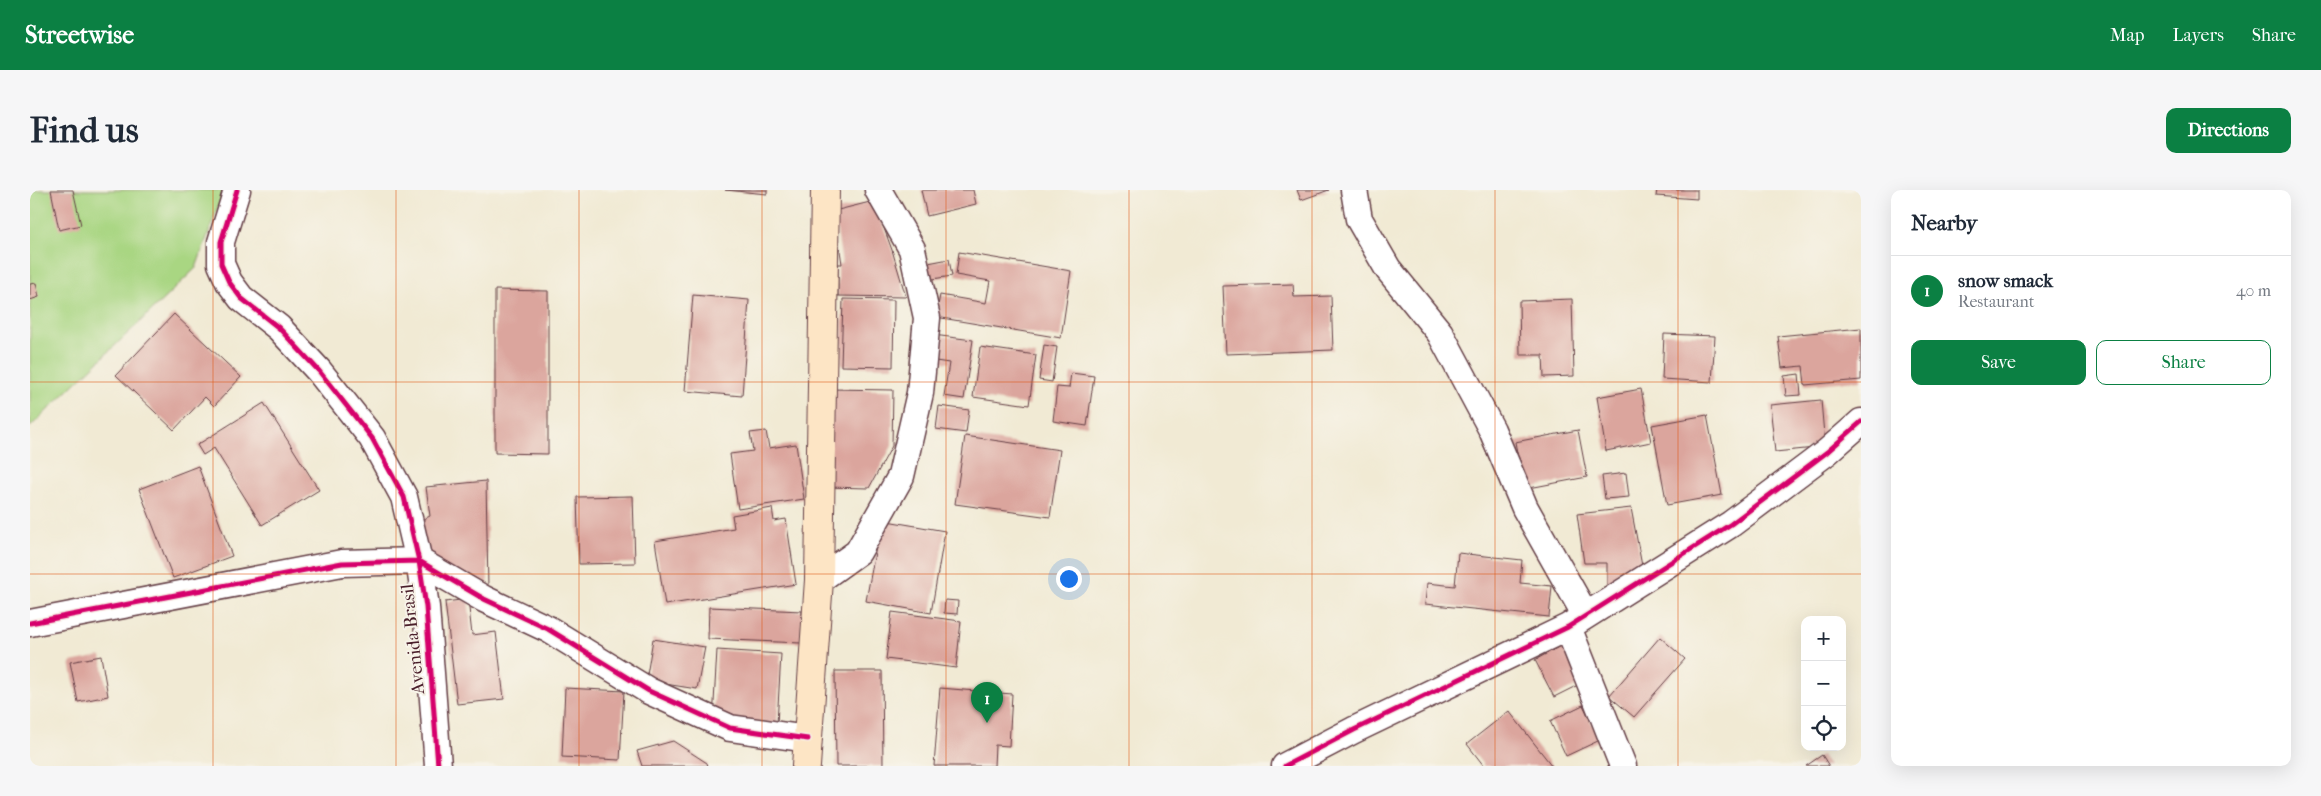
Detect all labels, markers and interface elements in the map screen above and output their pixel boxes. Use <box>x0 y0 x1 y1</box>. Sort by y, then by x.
text: Streetwise <box>25 21 134 49</box>
text: Map <box>2110 25 2144 46</box>
text: Layers <box>2172 25 2224 46</box>
text: Share <box>2252 25 2296 46</box>
button: Directions <box>2166 108 2291 153</box>
text: Find us <box>30 110 139 151</box>
text: Nearby <box>1911 211 1977 235</box>
text: snow smack <box>1958 270 2053 292</box>
text: 1 <box>1924 281 1930 300</box>
text: 40 m <box>2236 281 2271 300</box>
text: Restaurant <box>1958 292 2034 311</box>
button: Save <box>1911 340 2086 385</box>
button: Share <box>2096 340 2271 385</box>
your location <box>1056 566 1082 592</box>
street label: Avenida Brasil <box>397 583 429 696</box>
map controls <box>1801 616 1846 751</box>
button: + <box>1801 616 1846 661</box>
button: − <box>1801 661 1846 706</box>
pin: 1 <box>971 682 1003 723</box>
button: locate <box>1801 706 1846 751</box>

